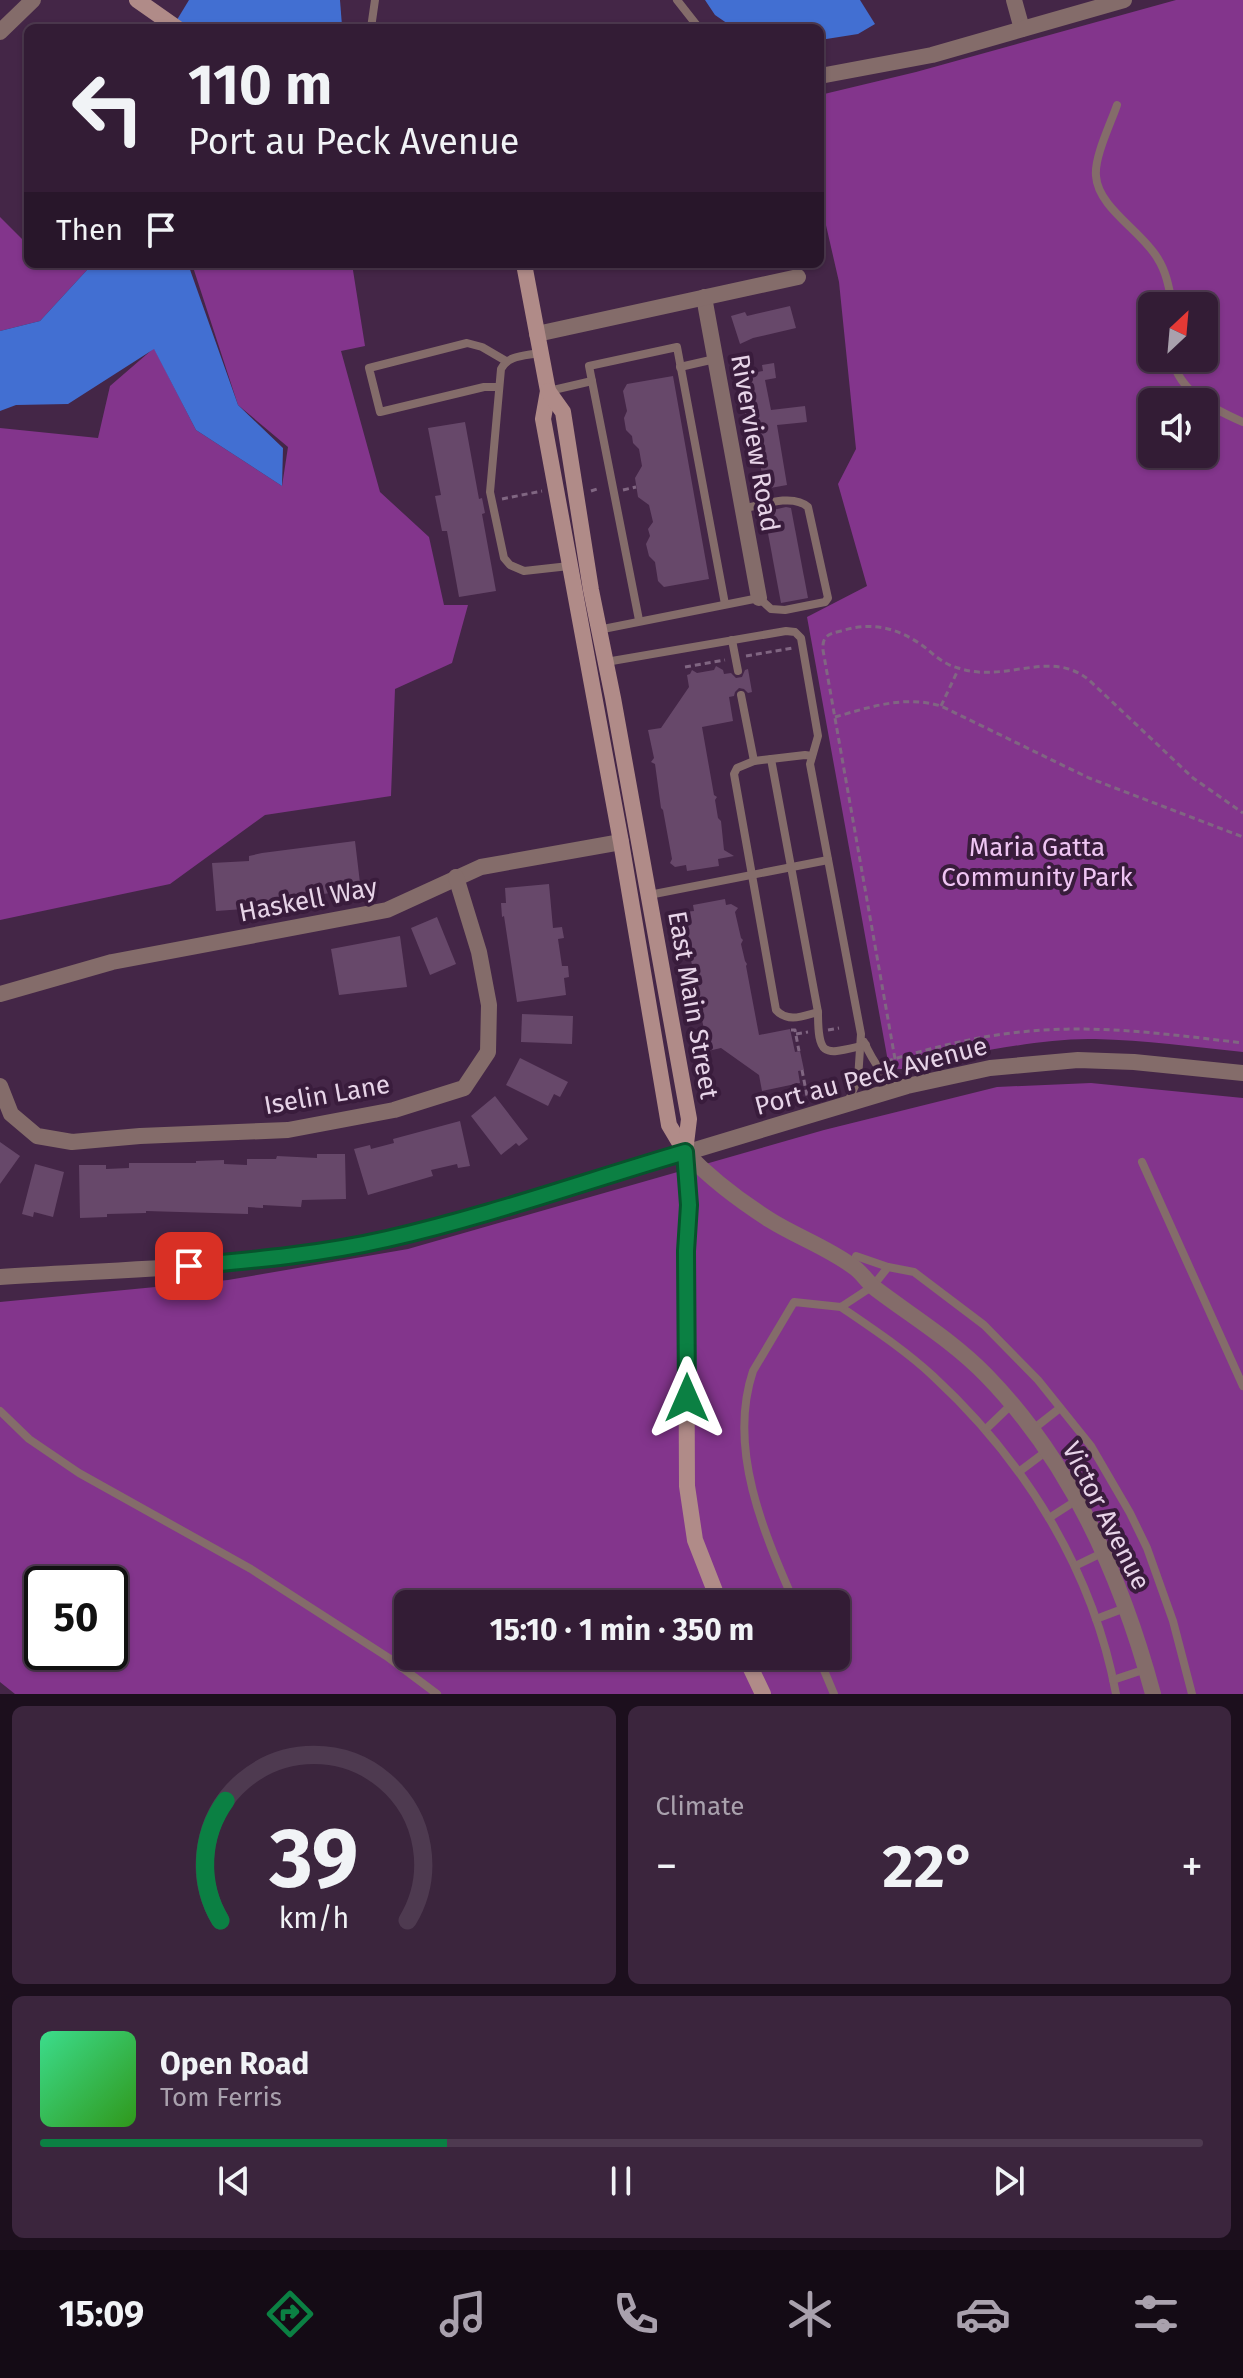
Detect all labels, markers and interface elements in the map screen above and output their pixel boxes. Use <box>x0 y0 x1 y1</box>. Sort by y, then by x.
text: 110 m <box>188 52 332 119</box>
icon: left <box>56 56 160 160</box>
text: Port au Peck Avenue <box>188 120 520 164</box>
icon: arrive <box>139 208 183 252</box>
text: Then <box>56 212 123 248</box>
north arrow <box>1138 292 1218 372</box>
map controls <box>1138 292 1218 468</box>
street label: Riverview Road <box>724 352 786 534</box>
button: sound <box>1138 388 1218 468</box>
park label: Maria Gatta Community Park <box>941 832 1133 893</box>
street label: Haskell Way <box>236 871 380 929</box>
street label: East Main Street <box>661 909 725 1102</box>
street label: Port au Peck Avenue <box>751 1030 991 1122</box>
street label: Iselin Lane <box>262 1069 392 1121</box>
pin <box>155 1232 223 1300</box>
icon: arrive <box>167 1244 211 1288</box>
position arrow <box>645 1356 729 1440</box>
street label: Victor Avenue <box>1056 1437 1156 1595</box>
speed limit sign: 50 <box>24 1566 128 1670</box>
text: 15:10 · 1 min · 350 m <box>490 1612 754 1648</box>
text: Climate <box>656 1791 744 1822</box>
text: 39 <box>268 1809 358 1909</box>
text: 22° <box>883 1831 976 1903</box>
text: − <box>656 1840 678 1893</box>
text: + <box>1181 1840 1203 1893</box>
text: km/h <box>278 1901 349 1936</box>
text: Open Road <box>160 2046 309 2082</box>
text: Tom Ferris <box>160 2082 282 2113</box>
icon: previous <box>212 2159 256 2203</box>
icon: pause <box>599 2159 643 2203</box>
icon: next <box>987 2159 1031 2203</box>
icon: directions <box>262 2286 318 2342</box>
icon: music <box>435 2286 491 2342</box>
icon: phone <box>608 2286 664 2342</box>
icon: climate <box>782 2286 838 2342</box>
icon: car <box>955 2286 1011 2342</box>
icon: filters <box>1128 2286 1184 2342</box>
text: 15:09 <box>59 2292 144 2336</box>

